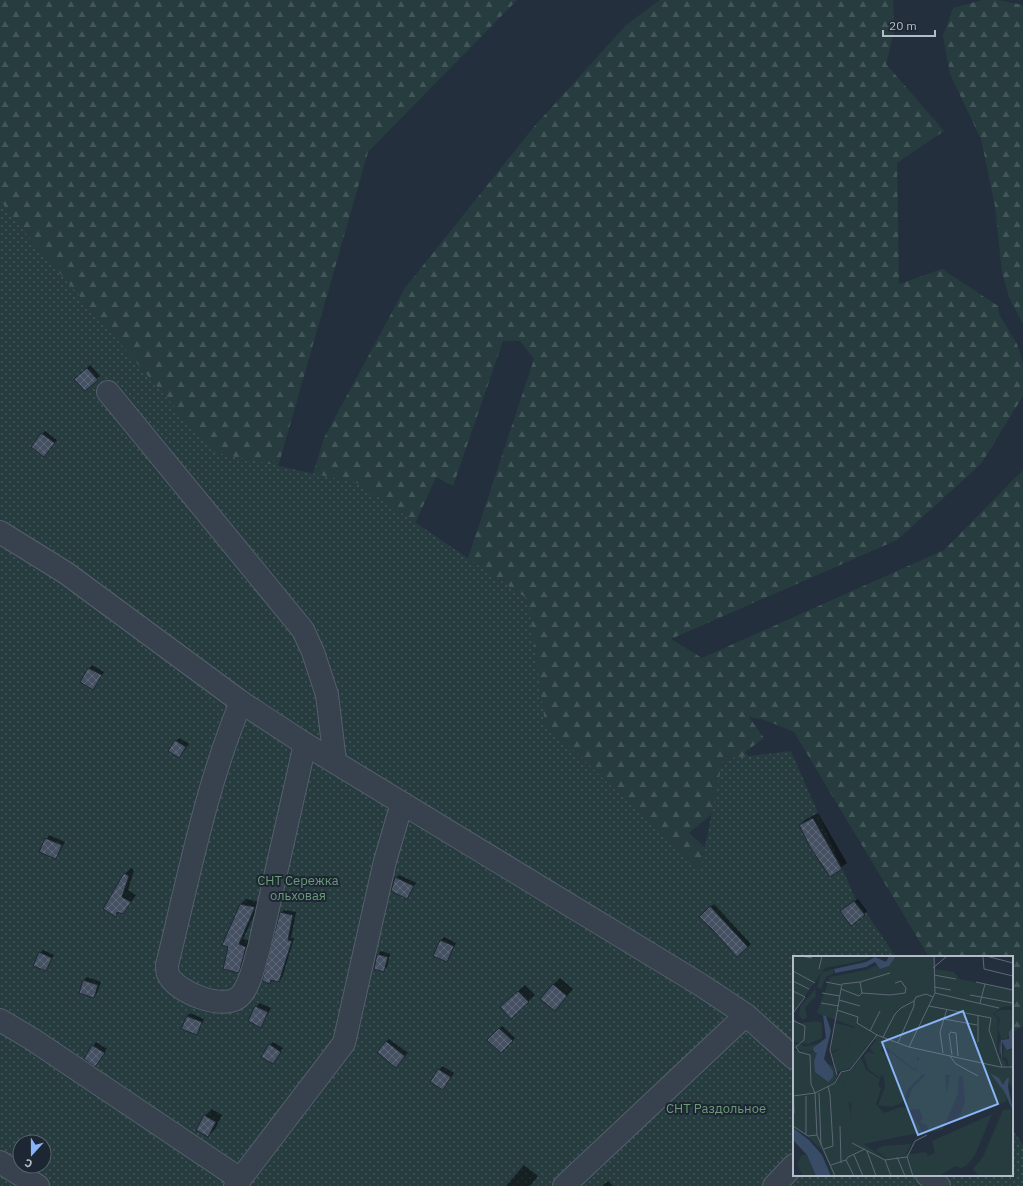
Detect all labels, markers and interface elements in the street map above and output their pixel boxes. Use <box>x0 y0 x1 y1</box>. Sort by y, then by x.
scale bar <box>883 12 935 38</box>
text: 20 m <box>889 18 917 33</box>
park label: СНТ Сережка ольховая <box>257 872 339 904</box>
inset map <box>793 956 1013 1176</box>
park label: СНТ Раздольное <box>666 1100 766 1117</box>
north arrow <box>12 1134 52 1174</box>
text: С <box>23 1156 34 1171</box>

